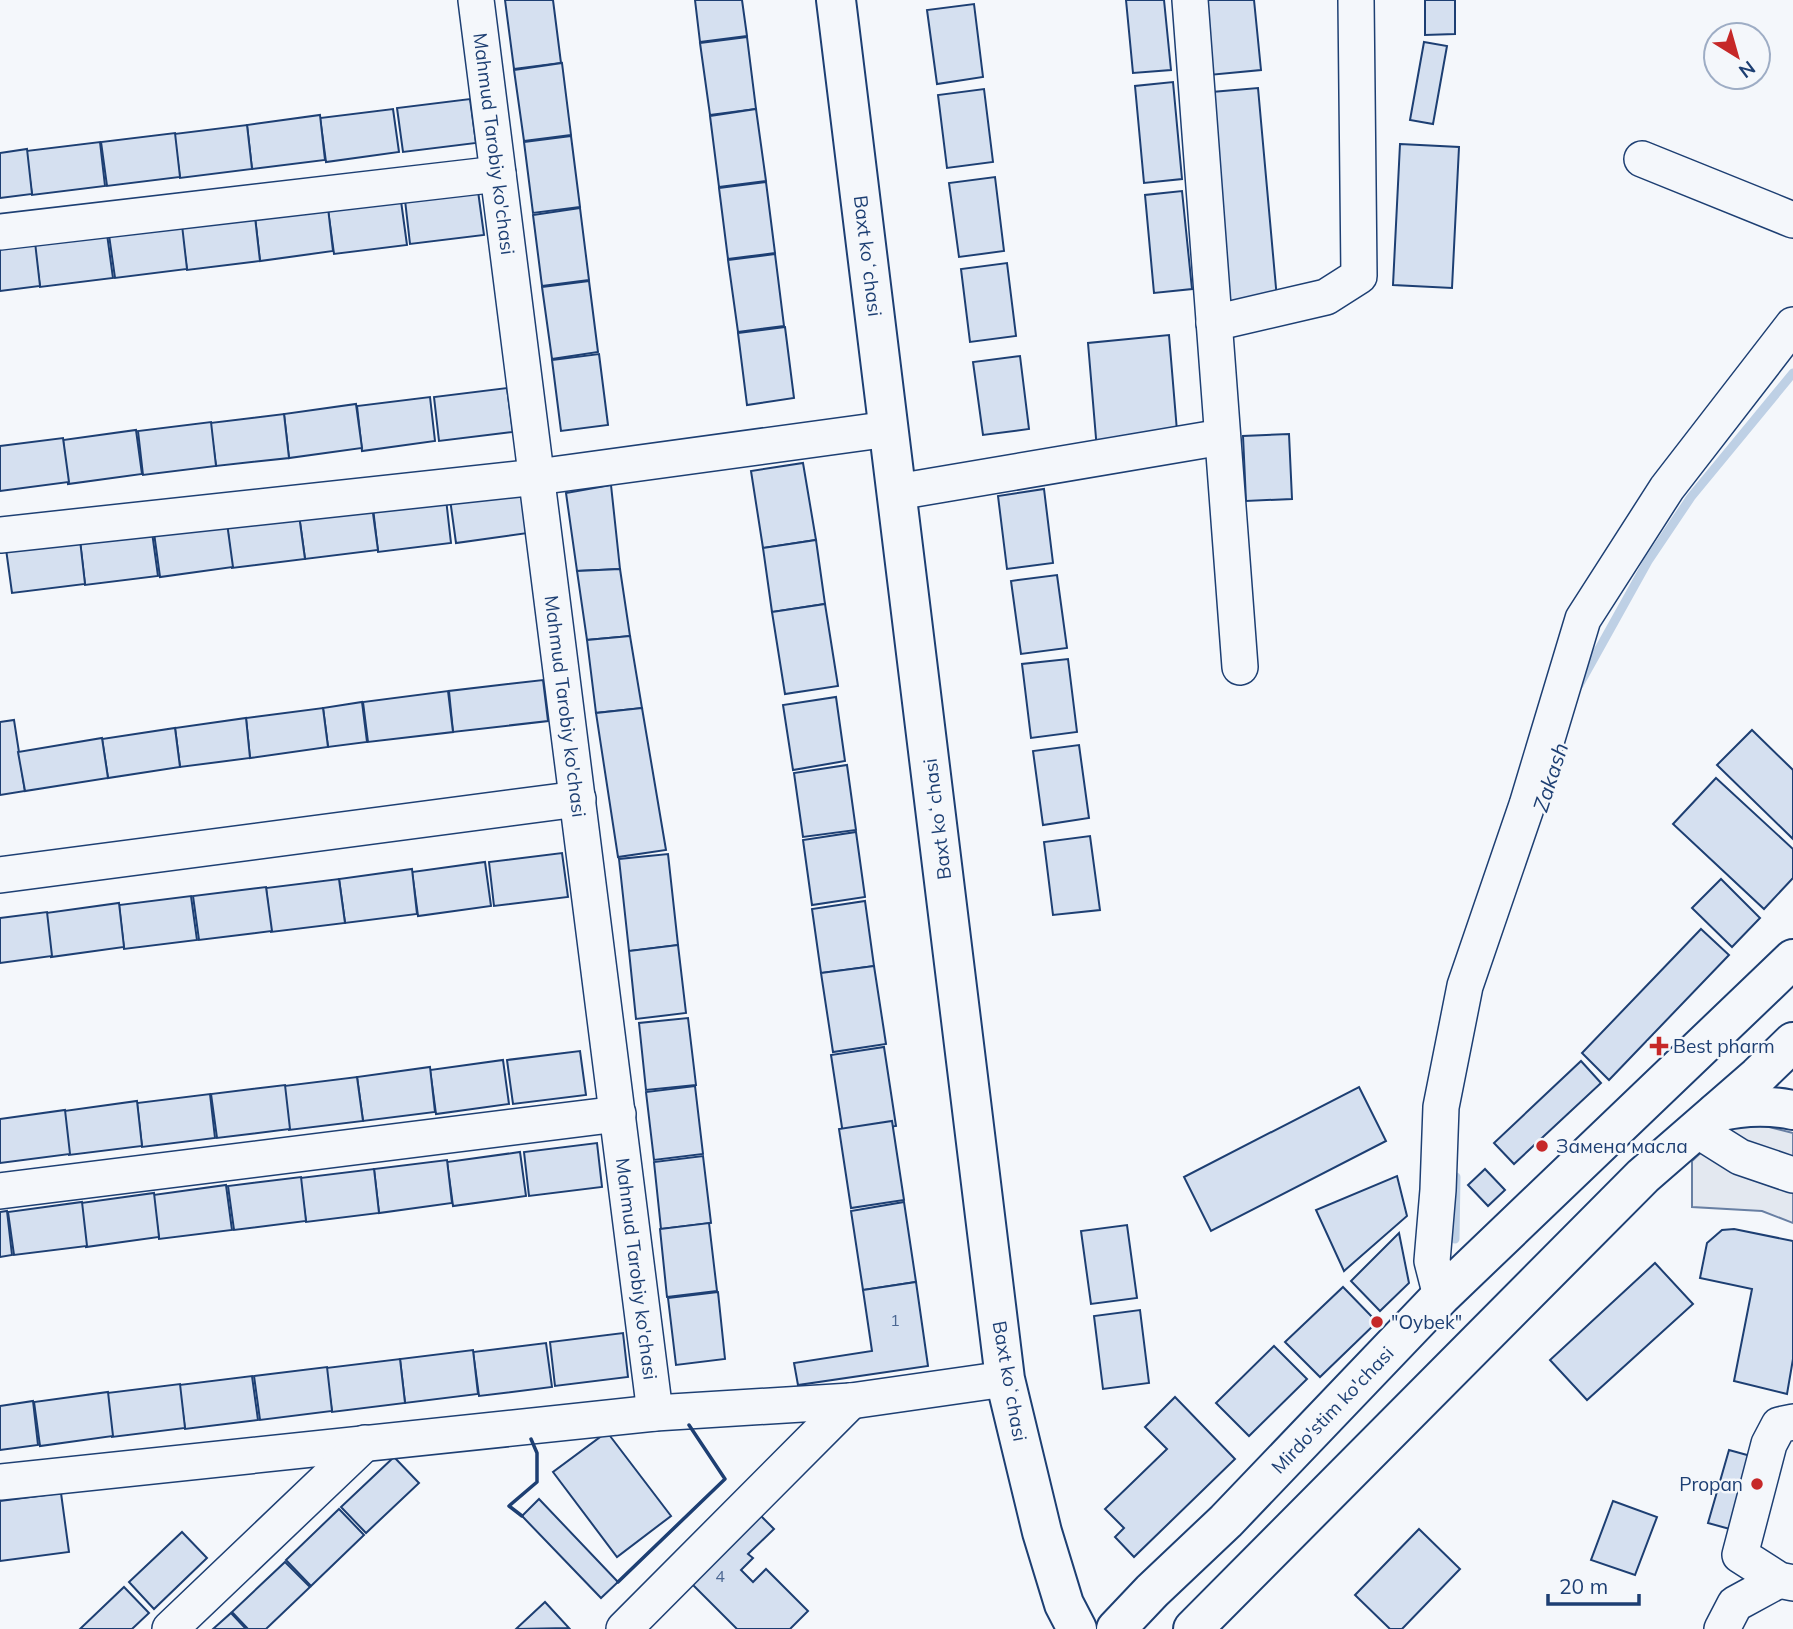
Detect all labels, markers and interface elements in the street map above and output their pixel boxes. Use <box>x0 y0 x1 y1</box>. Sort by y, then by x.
north arrow <box>1702 21 1772 91</box>
street label: Mahmud Tarobiy ko'chasi <box>468 31 520 256</box>
text: N <box>1734 56 1760 83</box>
street label: Baxt koʻchasi <box>849 194 887 318</box>
street label: Mahmud Tarobiy ko'chasi <box>540 594 591 819</box>
water label: Zakash <box>1527 739 1573 815</box>
street label: Baxt koʻchasi <box>918 757 956 881</box>
place label: Best pharm <box>1673 1034 1775 1058</box>
marker: Best pharm <box>1651 1038 1667 1054</box>
place label: Замена масла <box>1556 1134 1688 1158</box>
marker: Замена масла <box>1534 1138 1550 1154</box>
street label: Mahmud Tarobiy ko'chasi <box>611 1156 663 1381</box>
house number: 1 <box>890 1310 900 1330</box>
place label: "Oybek" <box>1391 1310 1462 1334</box>
marker: "Oybek" <box>1369 1314 1385 1330</box>
street label: Baxt koʻchasi <box>988 1319 1032 1443</box>
street label: Mirdo'stim ko'chasi <box>1266 1341 1399 1478</box>
place label: Propan <box>1679 1472 1743 1496</box>
marker: Propan <box>1749 1476 1765 1492</box>
scale bar <box>1548 1562 1639 1606</box>
house number: 4 <box>715 1566 725 1586</box>
text: 20 m <box>1559 1573 1608 1599</box>

